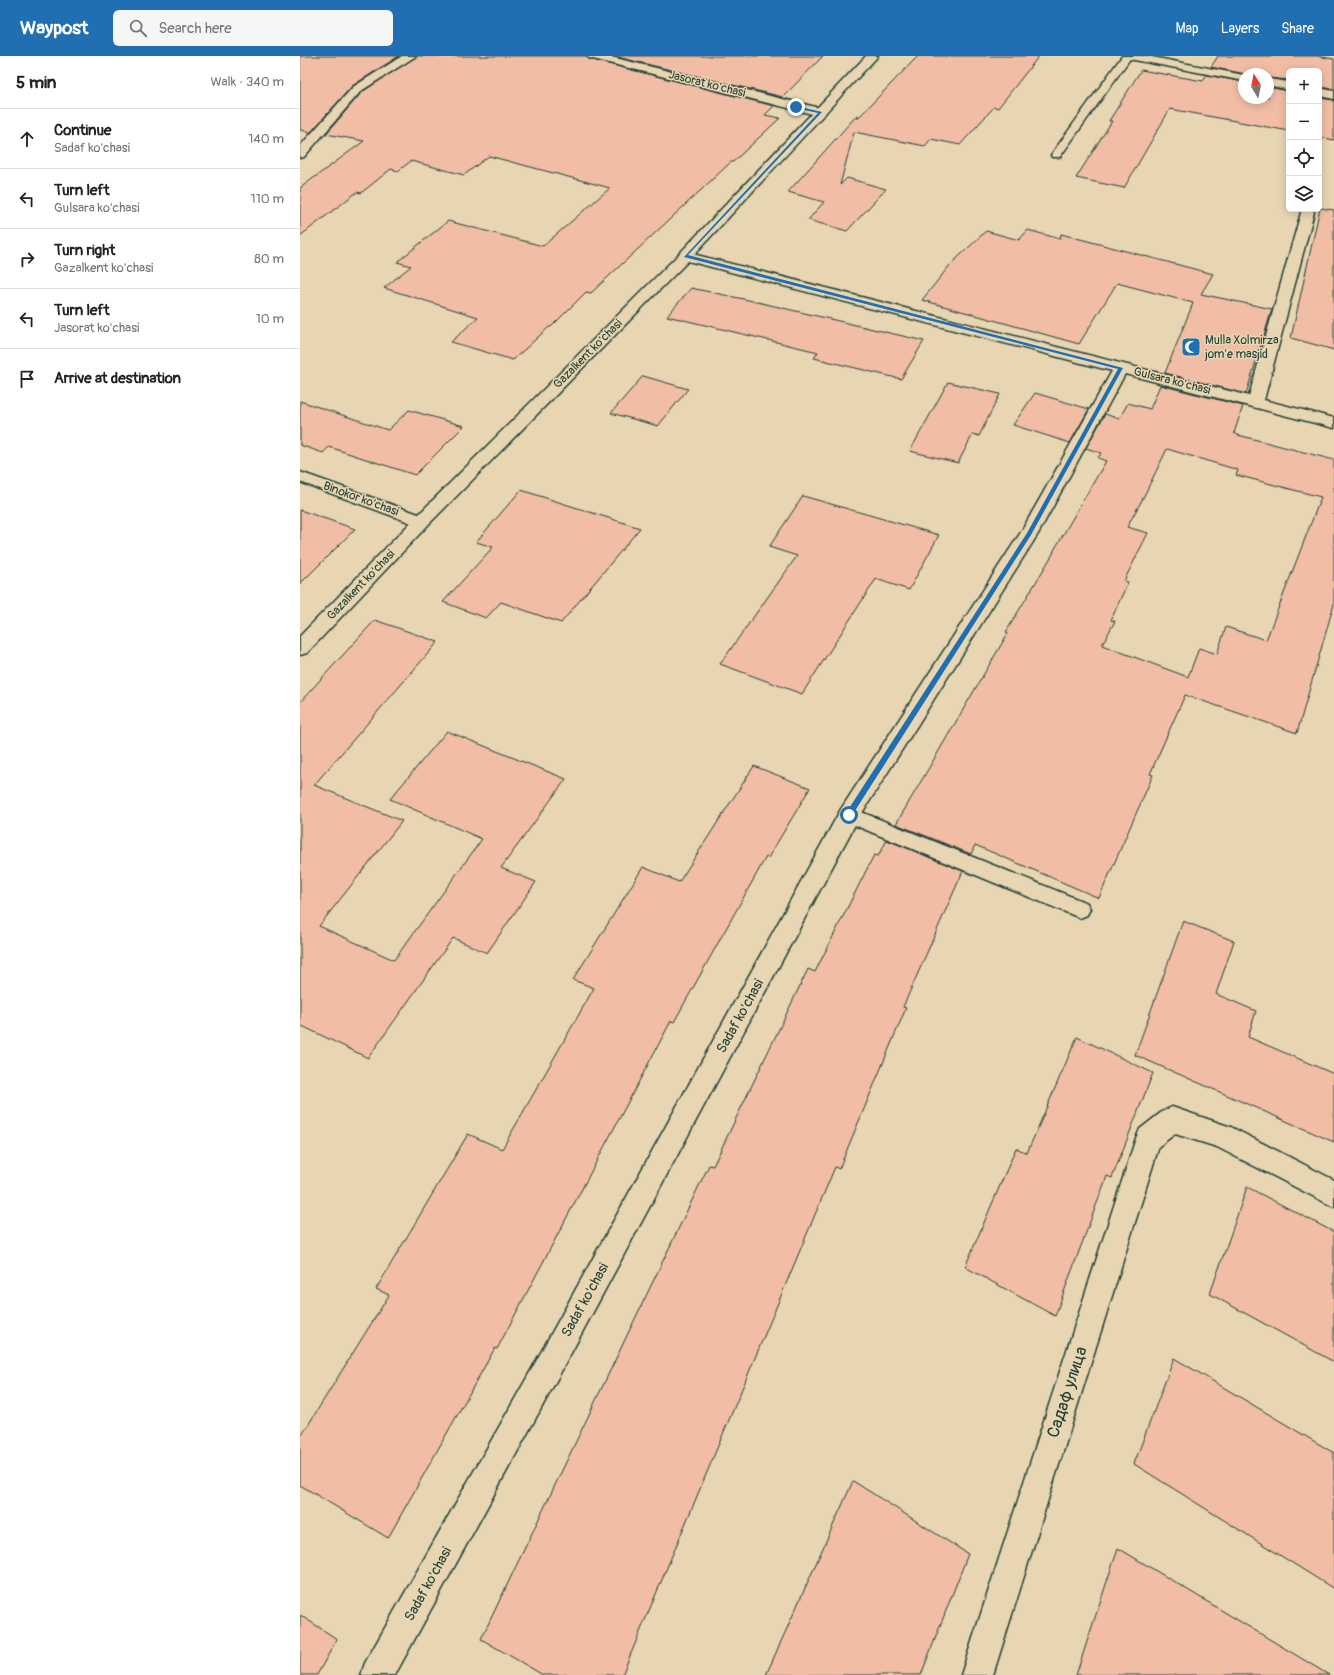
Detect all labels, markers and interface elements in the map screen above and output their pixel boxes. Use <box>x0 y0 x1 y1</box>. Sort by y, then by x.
search box <box>113 10 393 46</box>
text: Waypost <box>20 16 89 40</box>
icon: search <box>127 17 149 39</box>
text: Search here <box>159 19 232 38</box>
text: Map <box>1176 20 1199 37</box>
text: Layers <box>1221 20 1259 37</box>
text: Share <box>1281 20 1314 37</box>
street label: Jasorat ko'chasi <box>667 67 747 101</box>
north arrow <box>1238 68 1274 104</box>
map controls <box>1286 68 1322 212</box>
button: + <box>1286 68 1322 104</box>
text: 5 min <box>16 72 56 93</box>
text: Walk · 340 m <box>210 74 284 90</box>
route end <box>787 98 805 116</box>
button: − <box>1286 104 1322 140</box>
text: Continue <box>54 121 112 140</box>
icon: ahead <box>16 128 38 150</box>
text: 140 m <box>248 131 284 147</box>
text: Sadaf ko'chasi <box>54 140 130 156</box>
button: locate <box>1286 140 1322 176</box>
button: layers <box>1286 176 1322 212</box>
text: Turn left <box>54 181 110 200</box>
icon: left <box>16 188 38 210</box>
text: 110 m <box>251 191 284 207</box>
text: Gulsara ko'chasi <box>54 200 139 216</box>
text: Turn right <box>54 241 115 260</box>
icon: right <box>16 248 38 270</box>
text: 80 m <box>254 251 284 267</box>
text: Gazalkent ko'chasi <box>54 260 153 276</box>
text: Turn left <box>54 301 110 320</box>
icon: left <box>16 308 38 330</box>
text: 10 m <box>256 311 284 327</box>
street label: Gazalkent ko'chasi <box>550 316 626 392</box>
text: Jasorat ko'chasi <box>54 320 139 336</box>
place label: Mulla Xolmirza jom'e masjid <box>1204 333 1279 362</box>
mosque icon: Mulla Xolmirza jom'e masjid <box>1180 336 1202 358</box>
street label: Gulsara ko'chasi <box>1132 364 1212 398</box>
icon: arrive <box>16 368 38 390</box>
text: Arrive at destination <box>54 369 181 388</box>
street label: Binokor ko'chasi <box>321 478 401 520</box>
street label: Gazalkent ko'chasi <box>324 547 398 623</box>
route start <box>840 806 858 824</box>
street label: Sadaf ko'chasi <box>713 976 768 1056</box>
street label: Sadaf ko'chasi <box>558 1260 613 1340</box>
street label: Садаф улица <box>1042 1344 1092 1440</box>
street label: Sadaf ko'chasi <box>401 1544 456 1624</box>

